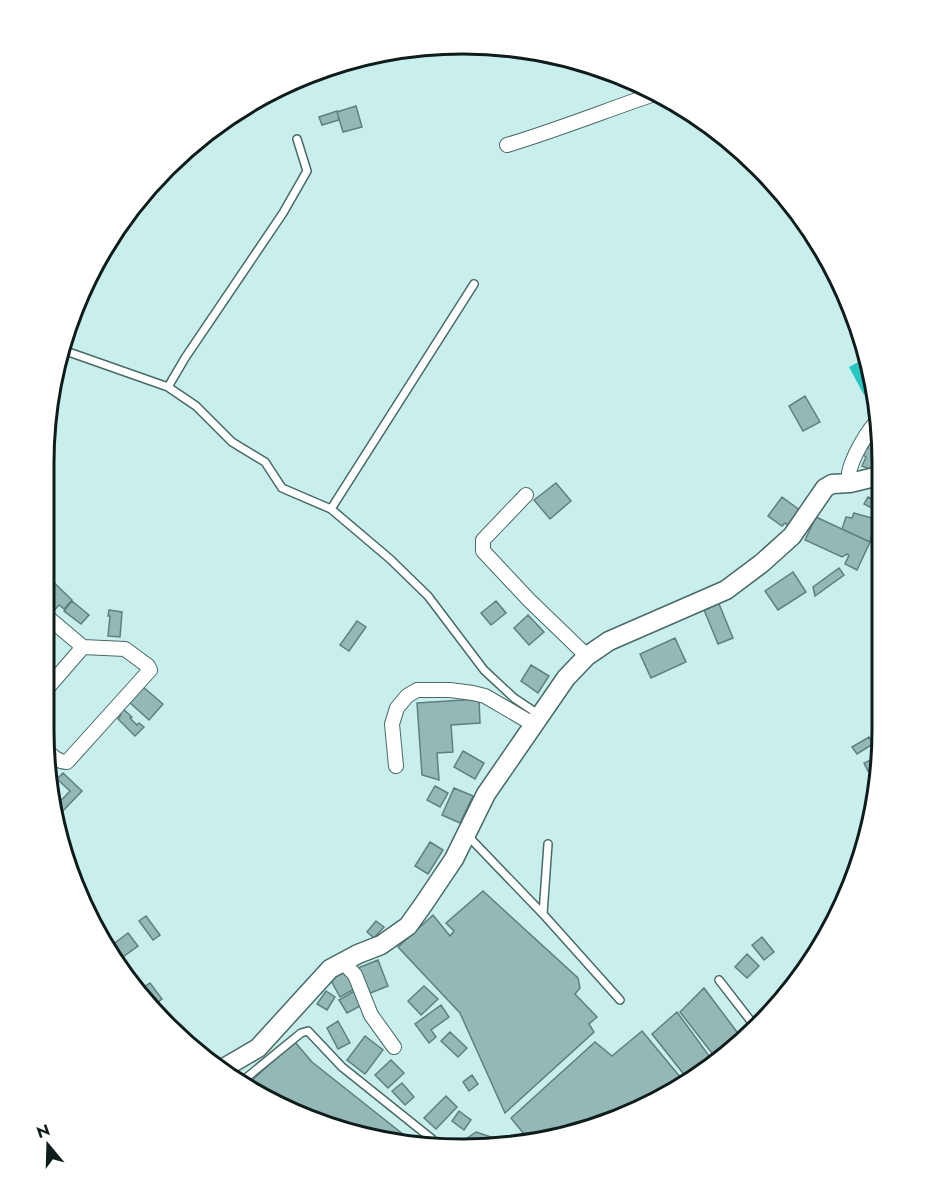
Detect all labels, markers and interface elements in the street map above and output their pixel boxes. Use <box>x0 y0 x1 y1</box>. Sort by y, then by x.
north arrow <box>18 1115 78 1175</box>
text: N <box>34 1118 53 1144</box>

